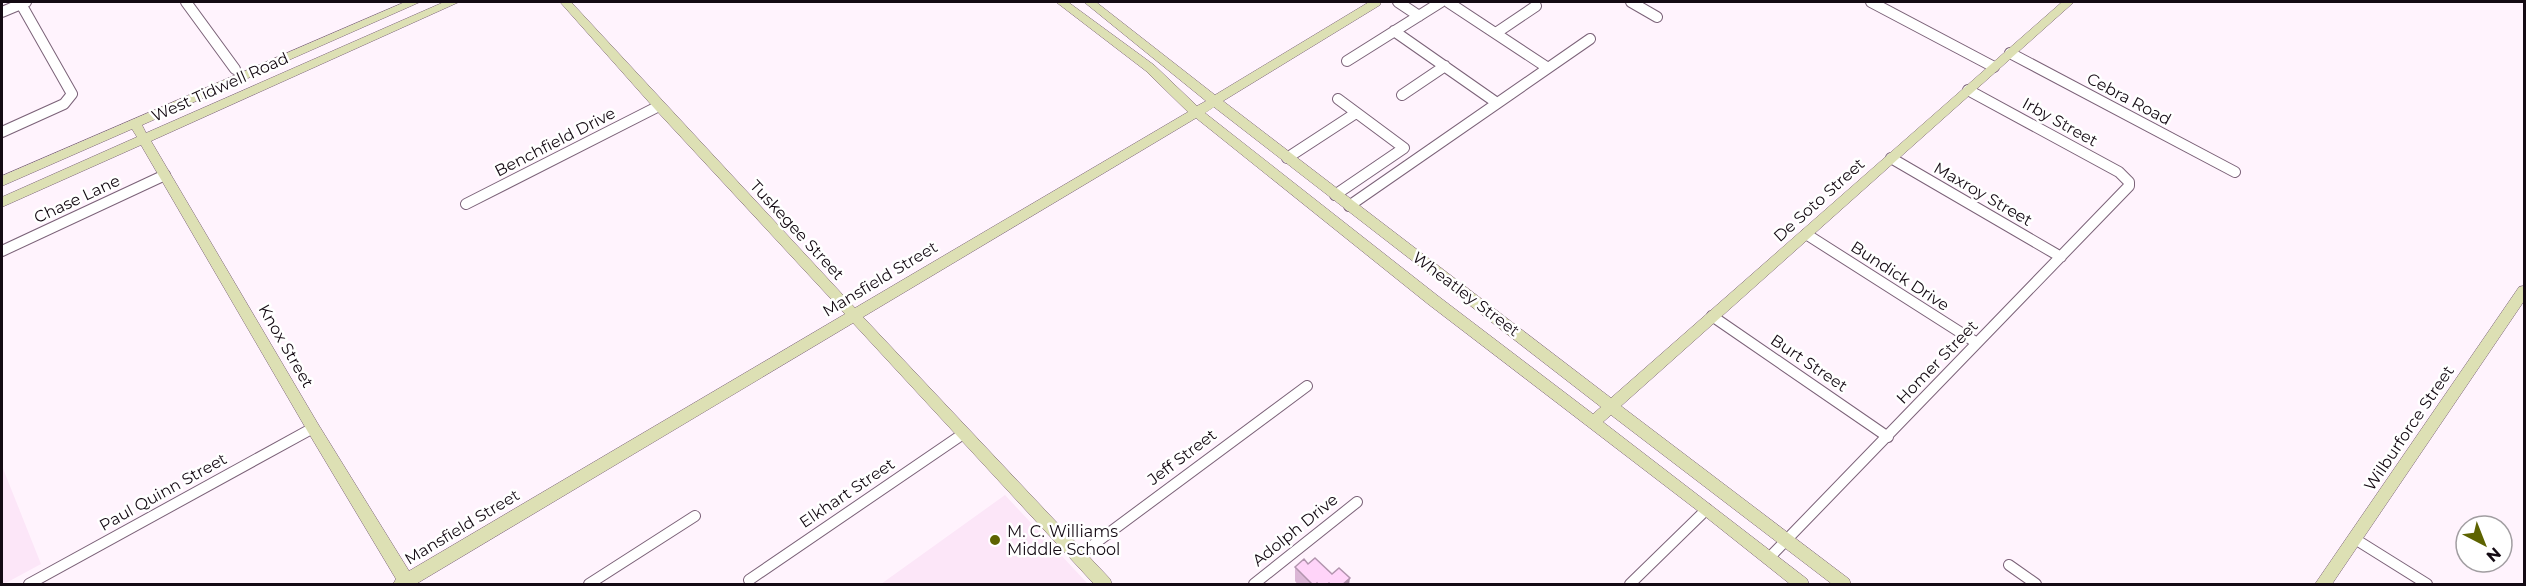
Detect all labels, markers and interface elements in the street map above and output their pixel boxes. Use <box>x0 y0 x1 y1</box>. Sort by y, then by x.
street label: West Tidwell Road <box>149 48 291 126</box>
street label: Cebra Road <box>2084 69 2174 129</box>
street label: Irby Street <box>2019 94 2101 151</box>
street label: Benchfield Drive <box>491 103 619 181</box>
street label: De Soto Street <box>1770 154 1869 246</box>
street label: Maxroy Street <box>1930 158 2036 230</box>
street label: Chase Lane <box>31 171 123 227</box>
street label: Tuskegee Street <box>746 176 848 284</box>
street label: Mansfield Street <box>819 237 941 321</box>
street label: Bundick Drive <box>1847 237 1953 315</box>
street label: Wheatley Street <box>1409 248 1524 341</box>
street label: Knox Street <box>255 301 318 391</box>
street label: Homer Street <box>1892 316 1982 408</box>
street label: Burt Street <box>1767 330 1851 396</box>
street label: Wilburforce Street <box>2360 361 2458 494</box>
street label: Jeff Street <box>1143 425 1221 490</box>
street label: Paul Quinn Street <box>96 449 230 535</box>
street label: Elkhart Street <box>796 454 899 532</box>
street label: Mansfield Street <box>401 485 523 569</box>
street label: Adolph Drive <box>1248 490 1342 570</box>
north arrow <box>2454 514 2514 574</box>
place label: M. C. Williams Middle School <box>1007 522 1120 559</box>
marker: M. C. Williams Middle School <box>988 533 1002 547</box>
text: N <box>2483 543 2505 566</box>

